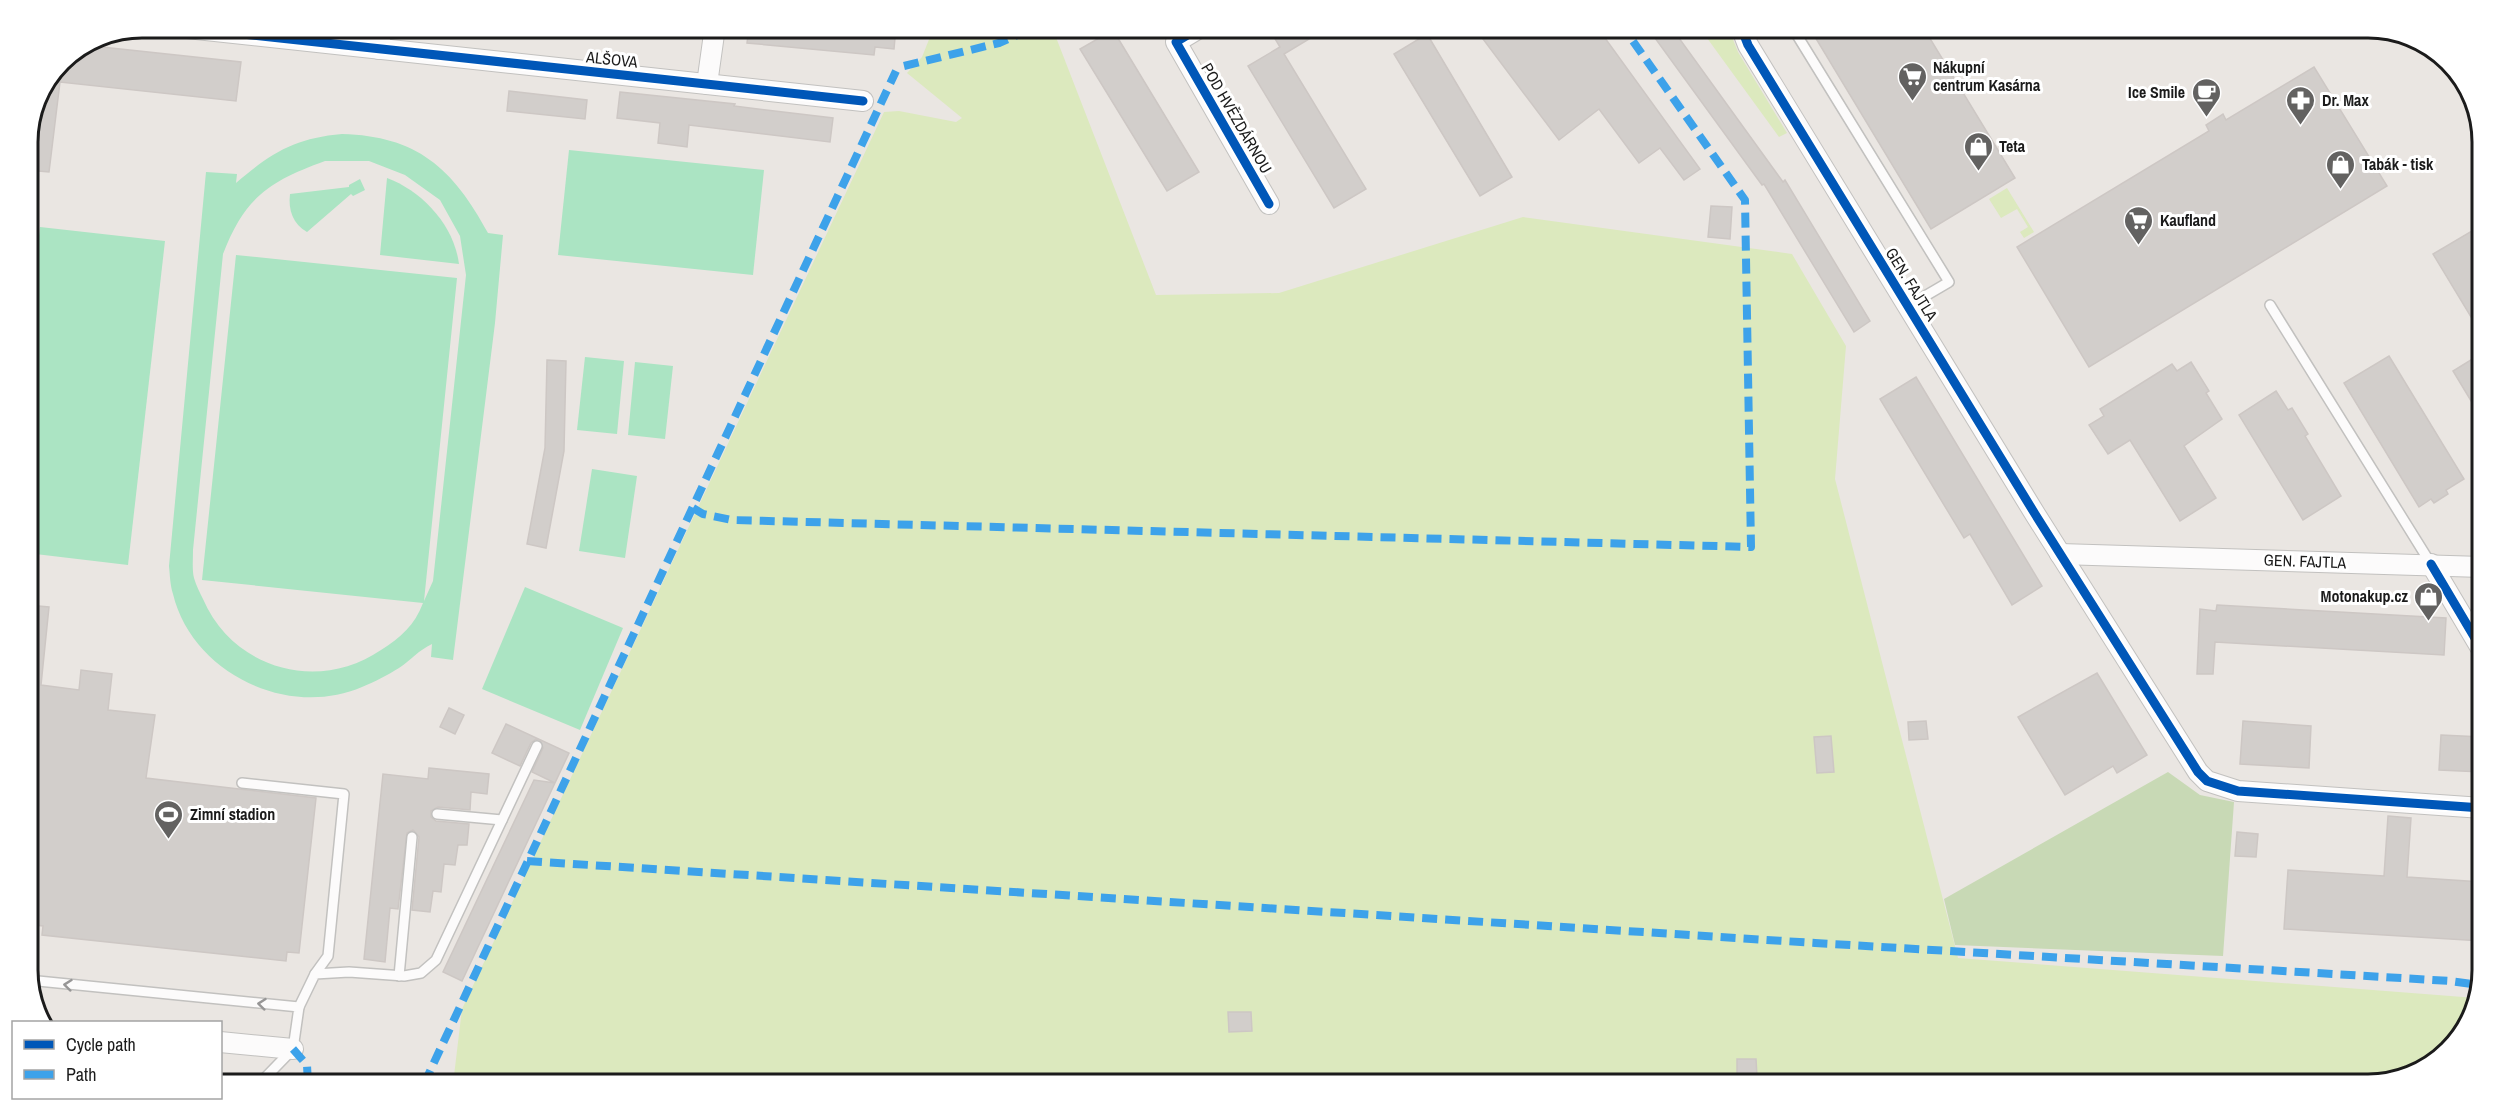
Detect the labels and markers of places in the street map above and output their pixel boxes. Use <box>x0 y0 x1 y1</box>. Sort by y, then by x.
place label: Nákupní centrum Kasárna <box>1933 56 2041 96</box>
supermarket icon: Nákupní centrum Kasárna <box>1896 60 1928 102</box>
cafe icon: Ice Smile <box>2190 76 2222 118</box>
place label: Ice Smile <box>2128 81 2185 103</box>
pharmacy icon: Dr. Max <box>2285 84 2317 126</box>
place label: Dr. Max <box>2322 89 2369 111</box>
shop icon: Teta <box>1962 130 1994 172</box>
place label: Teta <box>1999 135 2026 157</box>
shop icon: Tabák - tisk <box>2325 148 2357 190</box>
place label: Tabák - tisk <box>2362 153 2434 175</box>
supermarket icon: Kaufland <box>2123 204 2155 246</box>
place label: Kaufland <box>2160 209 2216 231</box>
shop icon: Motonakup.cz <box>2413 580 2445 622</box>
place label: Motonakup.cz <box>2321 585 2408 607</box>
sports icon: Zimní stadion <box>153 798 185 840</box>
place label: Zimní stadion <box>190 803 275 825</box>

